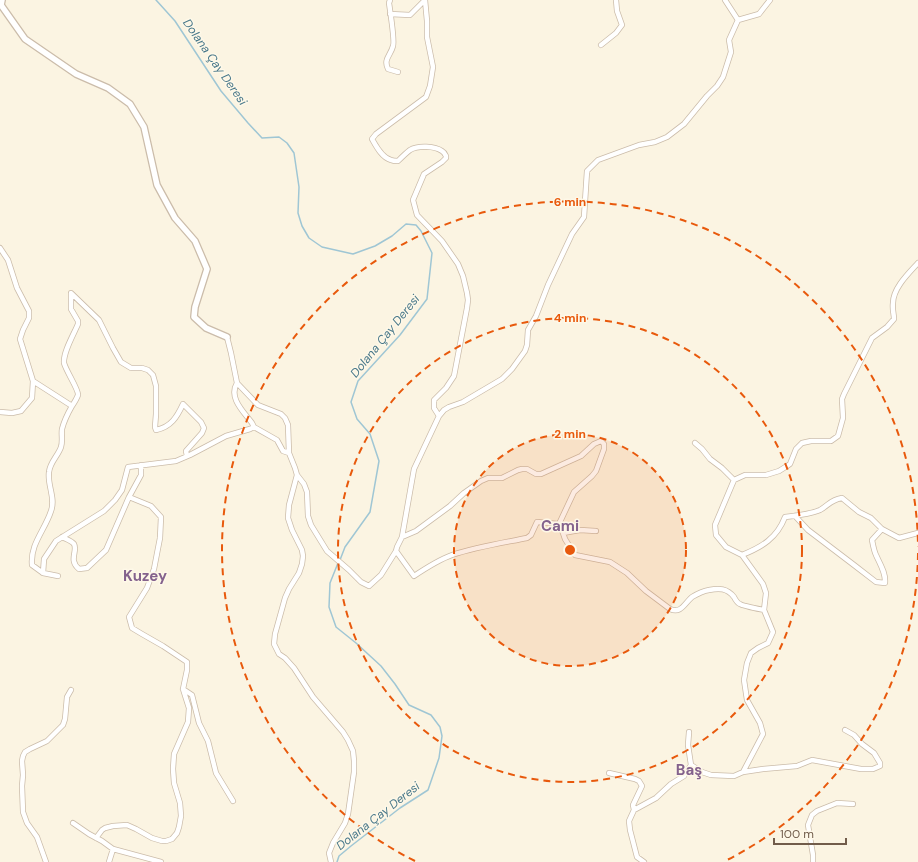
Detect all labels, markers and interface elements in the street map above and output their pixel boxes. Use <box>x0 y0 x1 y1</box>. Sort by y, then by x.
water label: Dolana Çay Deresi <box>179 16 251 109</box>
text: 6 min <box>554 194 586 210</box>
water label: Dolana Çay Deresi <box>347 290 424 381</box>
text: 4 min <box>554 310 586 326</box>
text: 2 min <box>554 426 586 442</box>
district label: Cami <box>541 516 579 536</box>
centre of rings <box>563 543 577 557</box>
district label: Kuzey <box>123 566 167 586</box>
district label: Baş <box>676 760 702 780</box>
water label: Dolana Çay Deresi <box>333 778 424 854</box>
scale bar <box>774 820 846 846</box>
text: 100 m <box>780 826 814 842</box>

